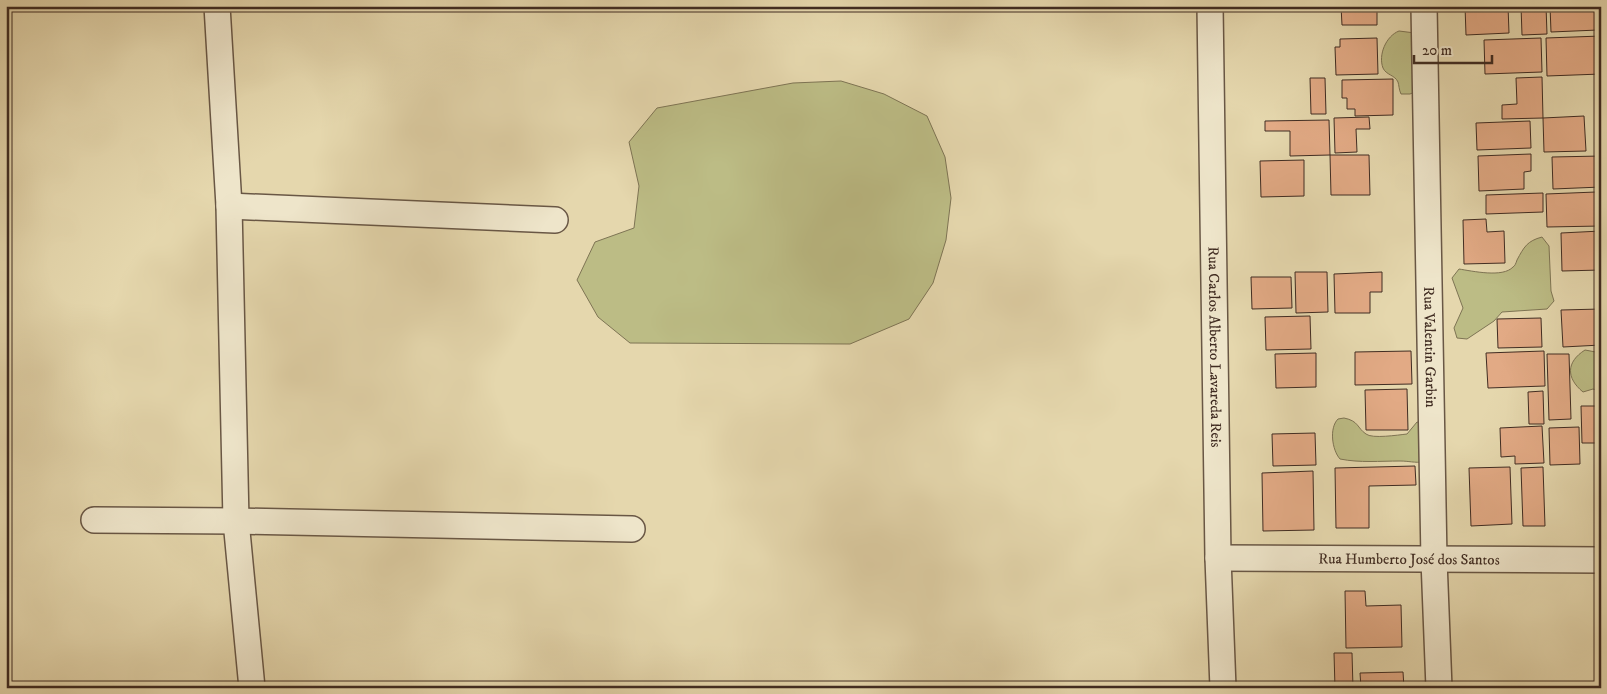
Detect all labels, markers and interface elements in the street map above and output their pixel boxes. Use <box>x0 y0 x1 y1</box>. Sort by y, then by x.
scale bar <box>1414 32 1492 64</box>
text: 20 m <box>1422 41 1452 60</box>
street label: Rua Carlos Alberto Lavareda Reis <box>1204 246 1226 448</box>
street label: Rua Valentin Garbin <box>1420 286 1441 408</box>
street label: Rua Humberto José dos Santos <box>1318 549 1500 569</box>

